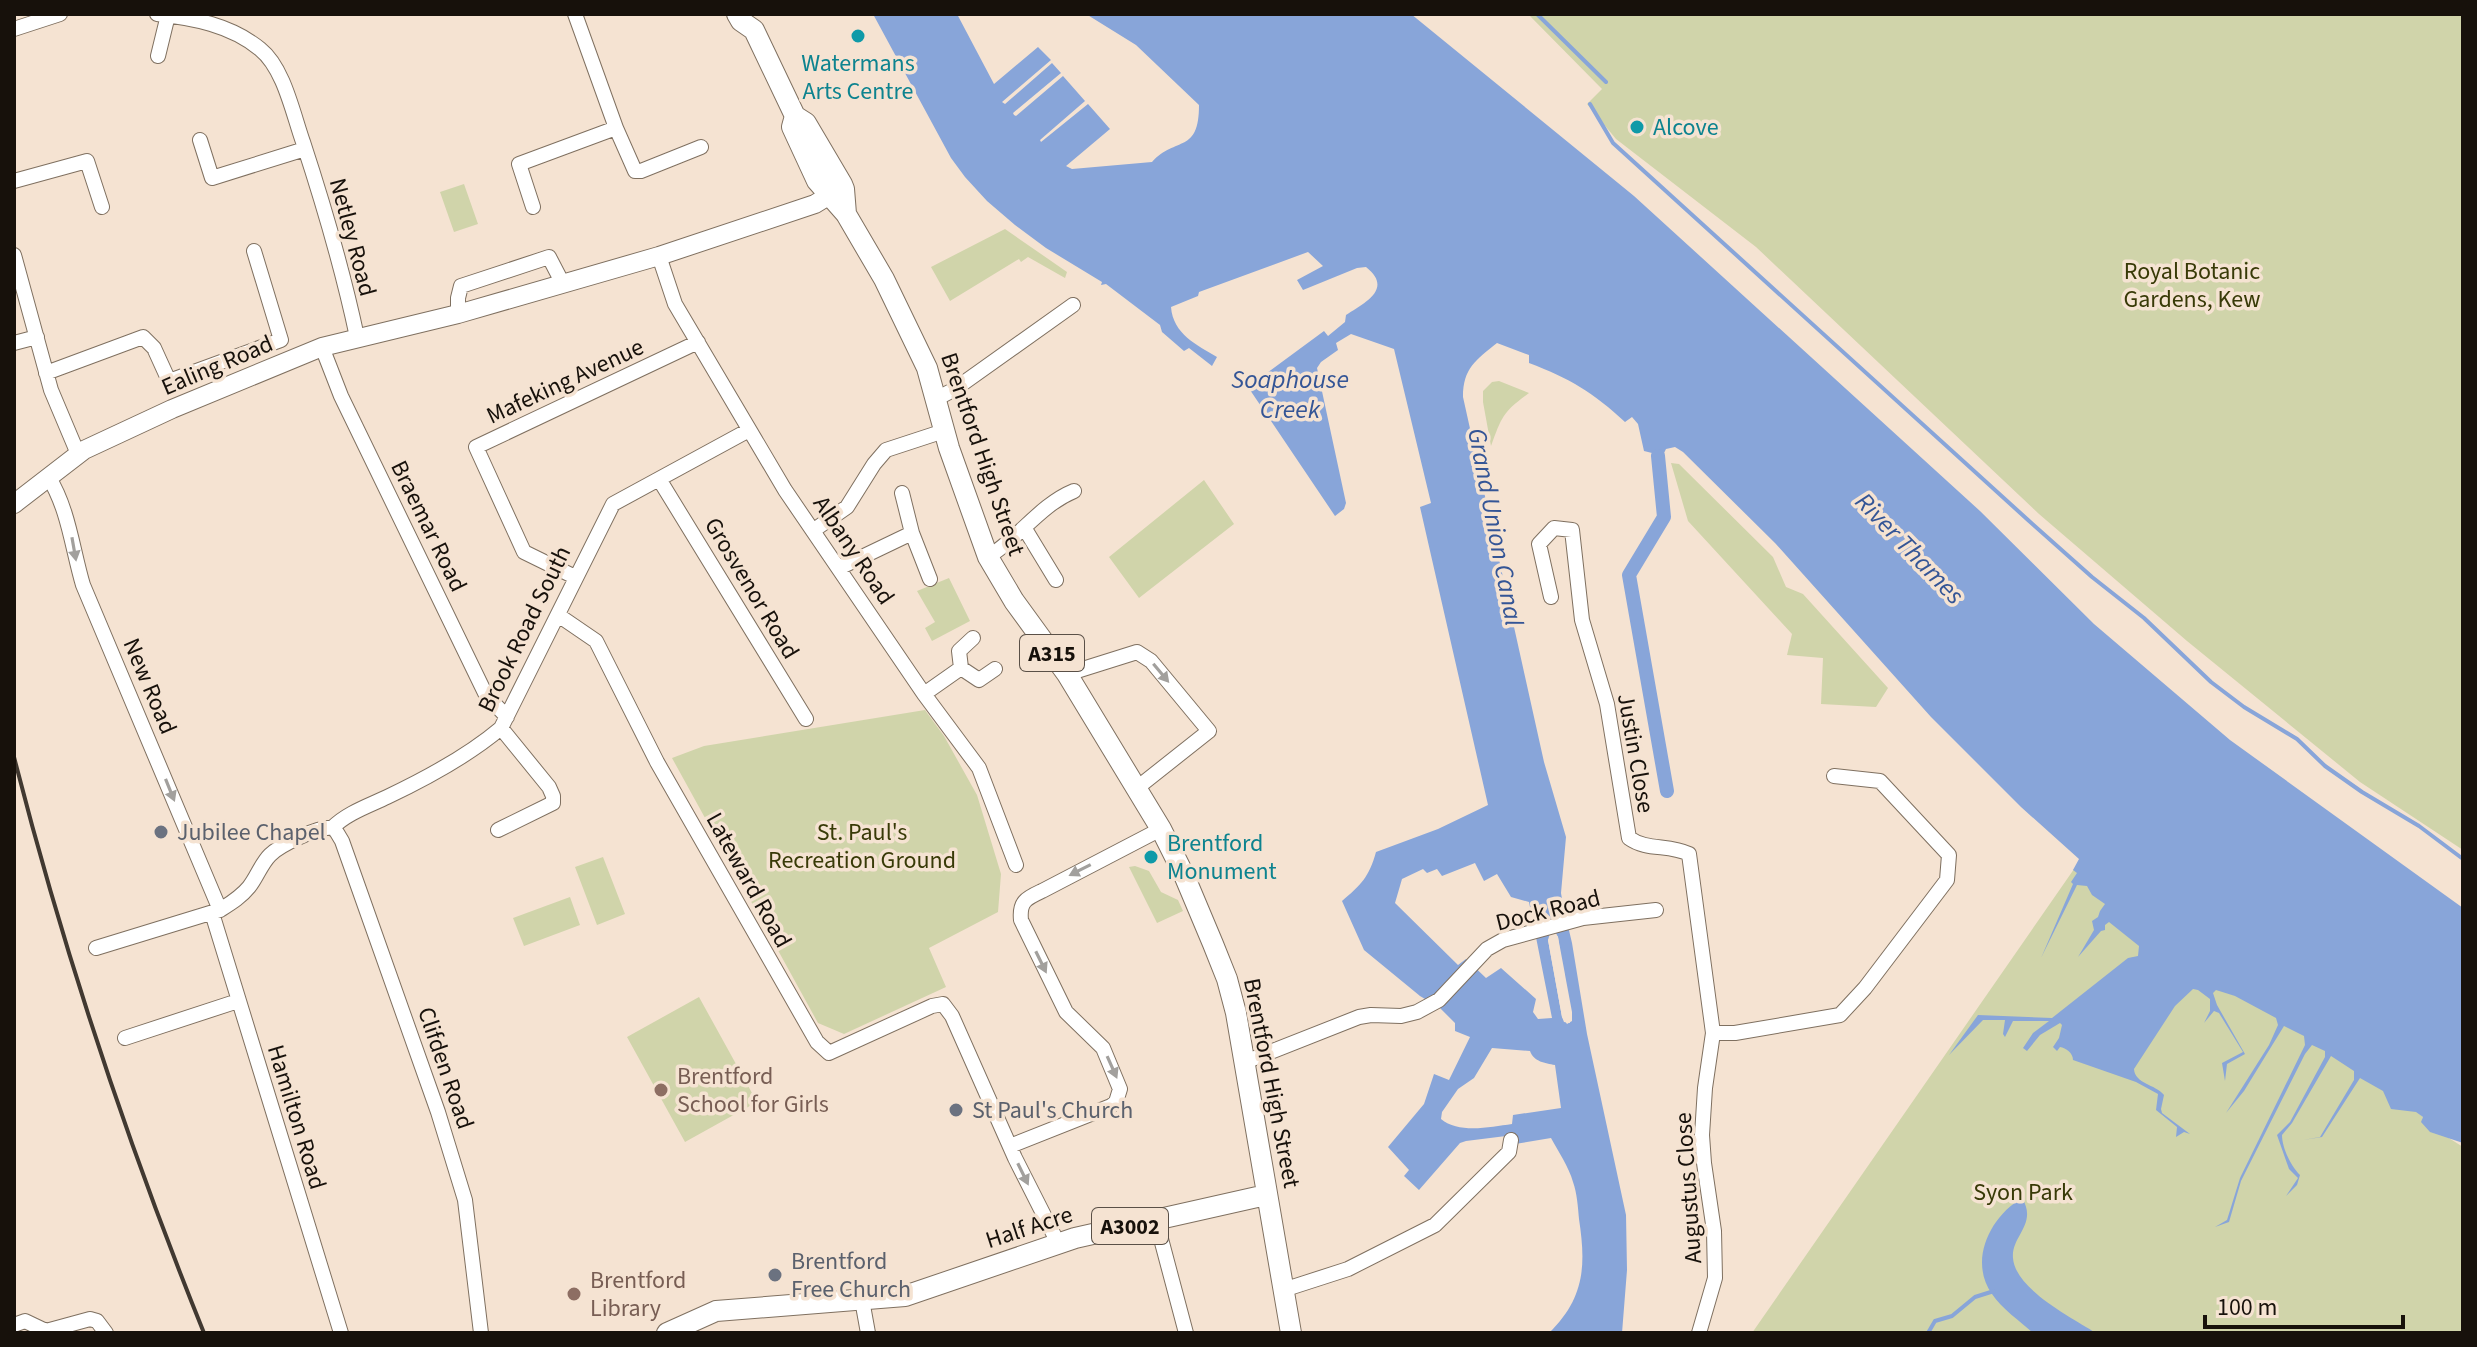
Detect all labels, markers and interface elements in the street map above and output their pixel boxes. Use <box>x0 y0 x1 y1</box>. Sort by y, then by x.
marker: Watermans Arts Centre <box>849 27 867 45</box>
place label: Watermans Arts Centre <box>801 46 915 109</box>
place label: Alcove <box>1653 110 1719 145</box>
marker: Alcove <box>1628 118 1646 136</box>
street label: Netley Road <box>320 174 385 300</box>
park label: Royal Botanic Gardens, Kew <box>2123 254 2261 317</box>
street label: Ealing Road <box>156 326 278 405</box>
street label: Mafeking Avenue <box>481 330 650 433</box>
street label: Brentford High Street <box>931 348 1034 560</box>
water label: Soaphouse Creek <box>1231 361 1349 428</box>
water label: Grand Union Canal <box>1458 425 1533 630</box>
street label: Braemar Road <box>382 455 476 598</box>
water label: River Thames <box>1847 484 1973 613</box>
street label: Albany Road <box>804 489 903 612</box>
street label: Grosvenor Road <box>695 511 808 666</box>
one-way arrow <box>68 537 80 562</box>
street label: Brook Road South <box>469 540 580 718</box>
street label: New Road <box>114 633 185 740</box>
road number: A315 <box>1020 635 1084 671</box>
one-way arrow <box>1152 663 1169 683</box>
street label: Justin Close <box>1608 691 1663 816</box>
one-way arrow <box>164 778 177 802</box>
street label: Lateward Road <box>697 806 800 954</box>
place label: Jubilee Chapel <box>177 815 326 850</box>
park label: St. Paul's Recreation Ground <box>768 815 956 878</box>
marker: Jubilee Chapel <box>152 823 170 841</box>
place label: Brentford Monument <box>1167 826 1277 889</box>
marker: Brentford Monument <box>1142 848 1160 866</box>
one-way arrow <box>1068 863 1091 877</box>
street label: Dock Road <box>1492 881 1604 940</box>
one-way arrow <box>1034 950 1048 973</box>
street label: Brentford High Street <box>1234 975 1309 1191</box>
street label: Clifden Road <box>408 1002 483 1134</box>
street label: Hamilton Road <box>258 1040 335 1194</box>
one-way arrow <box>1105 1055 1118 1079</box>
place label: Brentford School for Girls <box>677 1059 829 1122</box>
marker: Brentford School for Girls <box>652 1081 670 1099</box>
place label: St Paul's Church <box>972 1093 1133 1128</box>
marker: St Paul's Church <box>947 1101 965 1119</box>
street label: Augustus Close <box>1666 1111 1711 1265</box>
one-way arrow <box>1016 1163 1030 1186</box>
park label: Syon Park <box>1973 1175 2073 1210</box>
street label: Half Acre <box>981 1197 1077 1258</box>
road number: A3002 <box>1092 1208 1168 1244</box>
place label: Brentford Free Church <box>791 1244 911 1307</box>
place label: Brentford Library <box>590 1263 686 1326</box>
marker: Brentford Free Church <box>766 1266 784 1284</box>
scale bar <box>2205 1279 2403 1329</box>
marker: Brentford Library <box>565 1285 583 1303</box>
text: 100 m <box>2217 1290 2277 1325</box>

